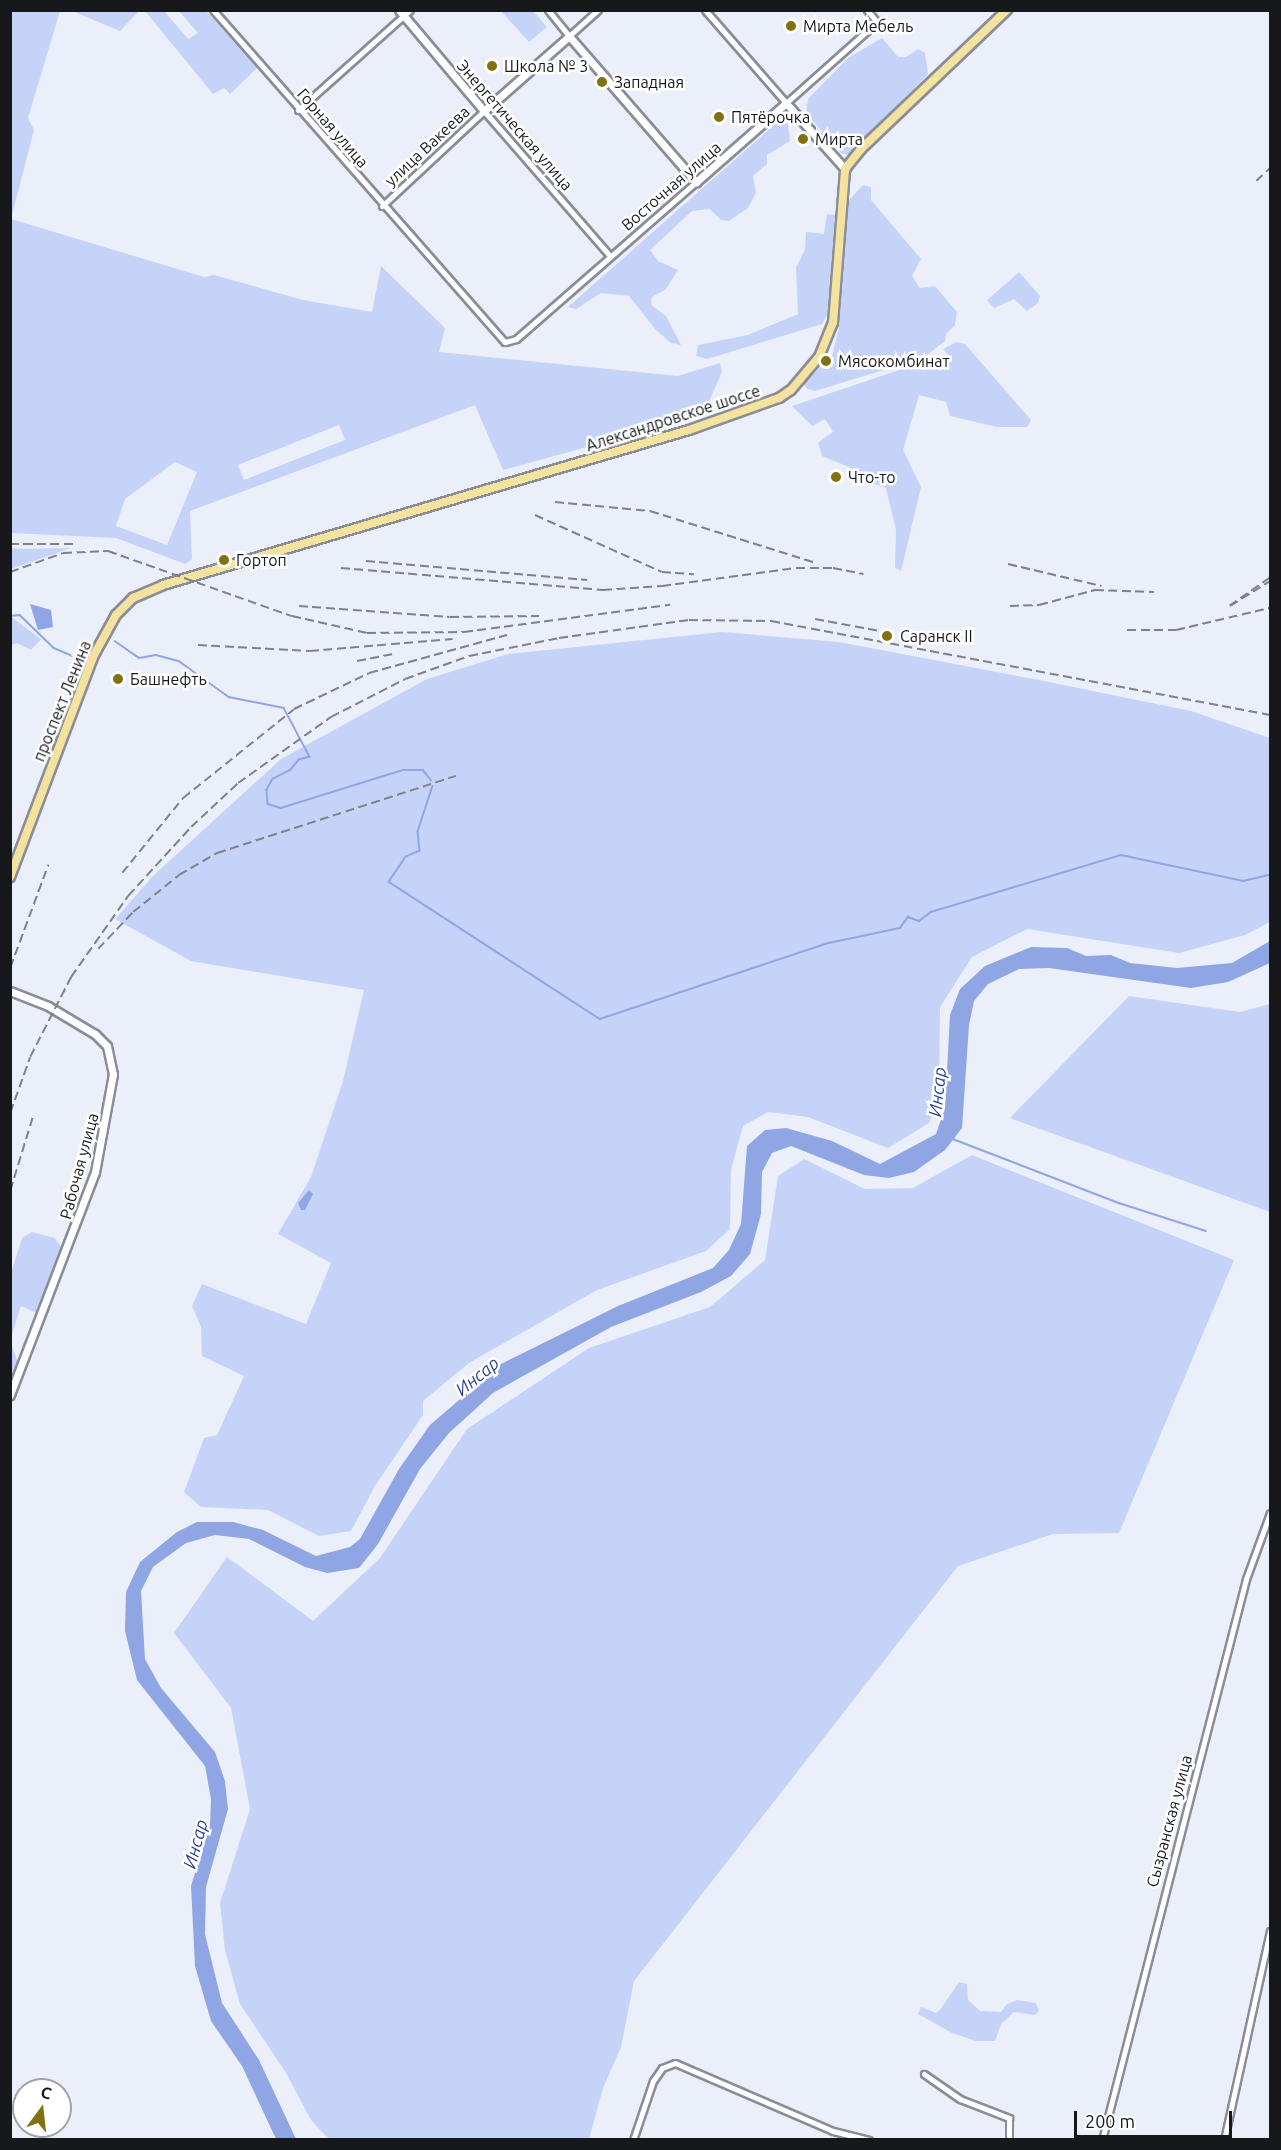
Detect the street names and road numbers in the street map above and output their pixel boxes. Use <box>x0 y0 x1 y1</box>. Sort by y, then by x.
street label: Энергетическая улица <box>453 56 577 194</box>
street label: Горная улица <box>293 84 373 172</box>
street label: улица Вакеева <box>381 102 473 190</box>
street label: Восточная улица <box>617 138 725 234</box>
street label: Александровское шоссе <box>583 381 763 455</box>
street label: проспект Ленина <box>29 638 95 764</box>
street label: Рабочая улица <box>56 1111 102 1221</box>
street label: Сызранская улица <box>1142 1753 1196 1889</box>

